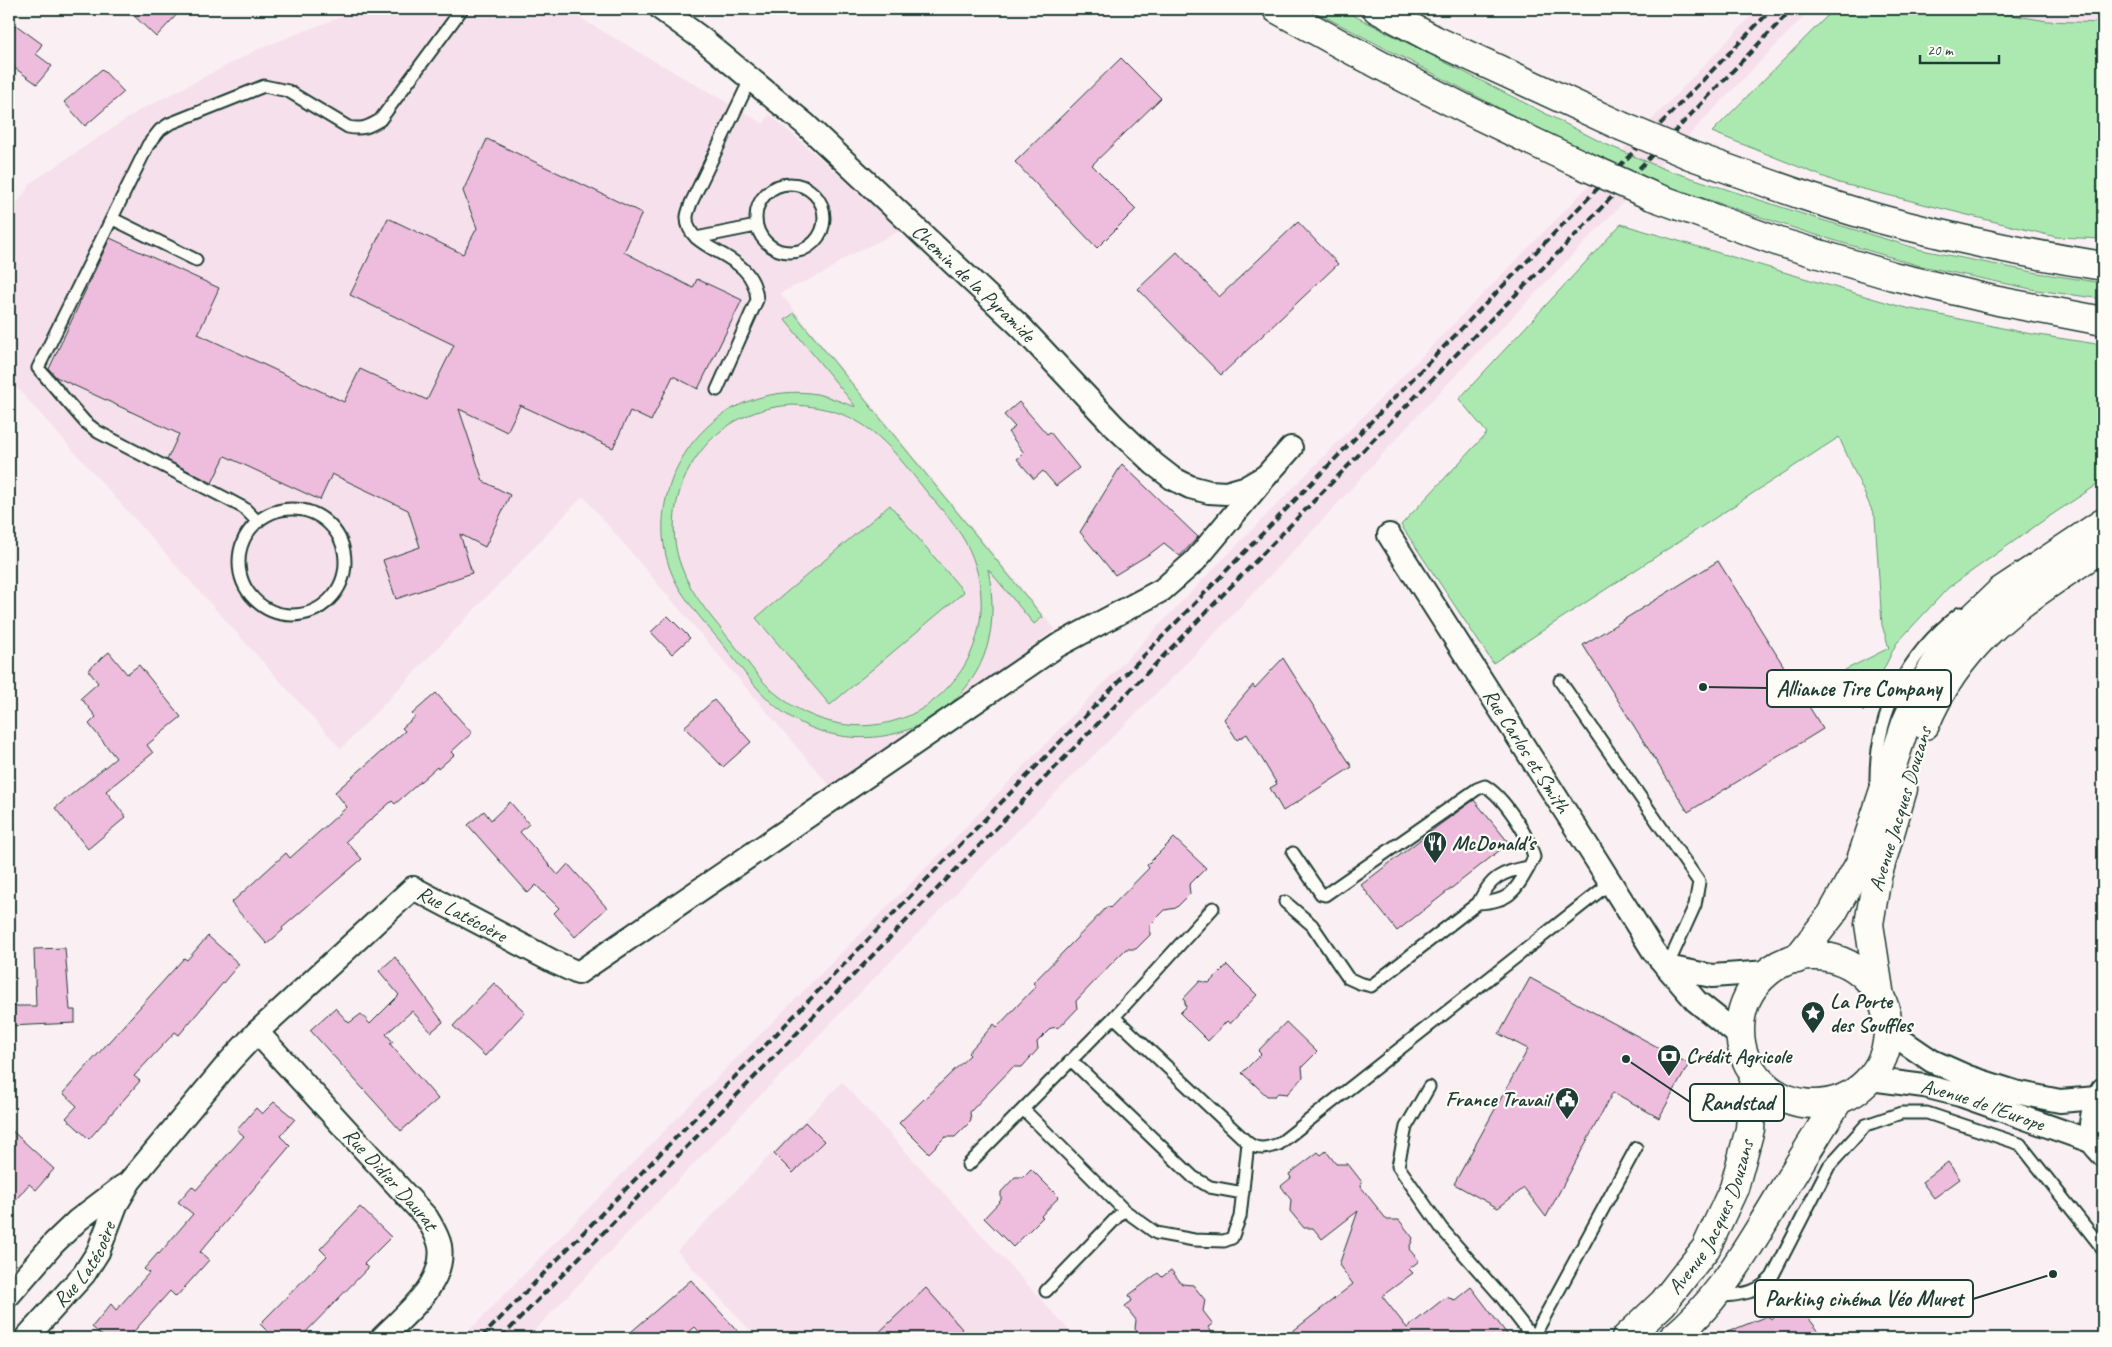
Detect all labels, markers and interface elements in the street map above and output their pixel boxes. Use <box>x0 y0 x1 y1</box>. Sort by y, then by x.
scale bar <box>1920 32 1998 64</box>
text: 20 m <box>1927 41 1954 60</box>
street label: Chemin de la Pyramide <box>906 218 1043 349</box>
callout: Alliance Tire Company <box>1767 670 1951 707</box>
text: Alliance Tire Company <box>1776 675 1944 703</box>
street label: Rue Carlos et Smith <box>1477 684 1577 819</box>
street label: Avenue Jacques Douzans <box>1863 722 1938 894</box>
restaurant icon: McDonald's <box>1422 830 1448 864</box>
place label: McDonald's <box>1452 830 1538 856</box>
street label: Rue Latécoère <box>413 879 513 949</box>
place label: La Porte des Souffles <box>1830 988 1915 1038</box>
place icon: La Porte des Souffles <box>1800 1000 1826 1034</box>
bank icon: Crédit Agricole <box>1656 1043 1682 1077</box>
place label: Crédit Agricole <box>1686 1043 1793 1069</box>
street label: Avenue de l'Europe <box>1918 1073 2049 1137</box>
callout: Randstad <box>1690 1084 1784 1121</box>
place label: France Travail <box>1445 1086 1554 1112</box>
public building icon: France Travail <box>1554 1086 1580 1120</box>
text: Randstad <box>1700 1089 1778 1117</box>
street label: Rue Didier Daurat <box>338 1122 445 1236</box>
street label: Avenue Jacques Douzans <box>1662 1135 1760 1299</box>
street label: Rue Latécoère <box>47 1216 122 1313</box>
callout: Parking cinéma Véo Muret <box>1755 1280 1973 1317</box>
text: Parking cinéma Véo Muret <box>1765 1285 1966 1313</box>

